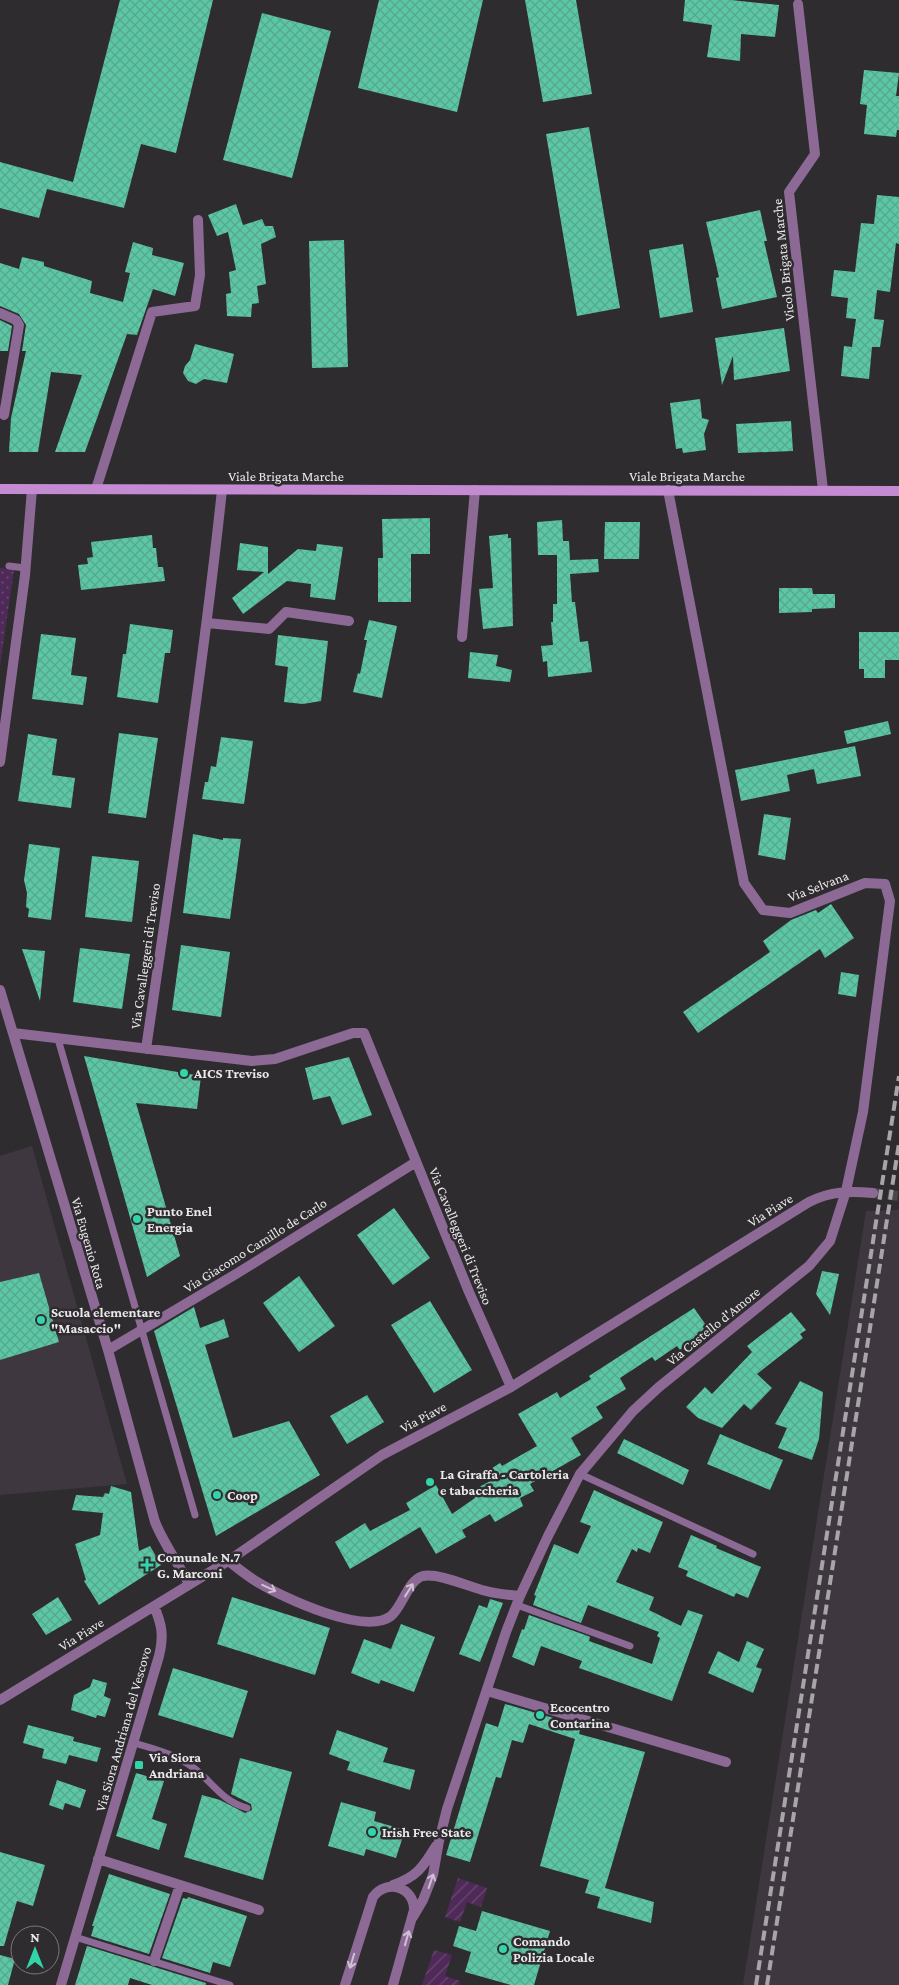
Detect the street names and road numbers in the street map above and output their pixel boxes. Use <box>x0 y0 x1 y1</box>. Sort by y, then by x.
street label: Vicolo Brigata Marche <box>769 198 797 322</box>
street label: Viale Brigata Marche <box>228 468 344 484</box>
street label: Viale Brigata Marche <box>629 468 745 484</box>
street label: Via Selvana <box>785 867 851 905</box>
street label: Via Cavalleggeri di Treviso <box>127 882 163 1030</box>
street label: Via Cavalleggeri di Treviso <box>426 1165 496 1307</box>
street label: Via Piave <box>745 1190 795 1230</box>
street label: Via Giacomo Camillo de Carlo <box>180 1194 330 1296</box>
street label: Via Eugenio Rota <box>68 1195 110 1291</box>
street label: Via Castello d'Amore <box>663 1283 763 1369</box>
street label: Via Piave <box>397 1398 449 1436</box>
street label: Via Piave <box>56 1614 106 1654</box>
street label: Via Siora Andriana del Vescovo <box>92 1645 154 1813</box>

